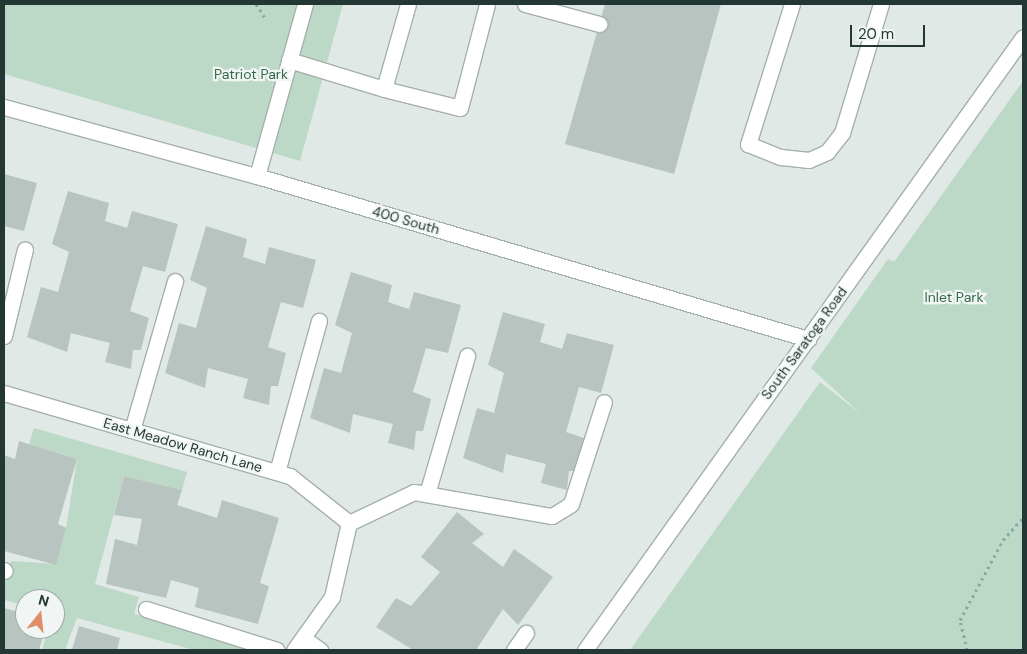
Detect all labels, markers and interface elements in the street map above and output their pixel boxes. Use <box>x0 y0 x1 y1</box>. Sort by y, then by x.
scale bar <box>852 15 927 47</box>
text: 20 m <box>858 24 894 44</box>
park label: Patriot Park <box>214 66 288 82</box>
street label: 400 South <box>370 202 442 238</box>
street label: South Saratoga Road <box>758 283 850 403</box>
park label: Inlet Park <box>924 289 984 305</box>
street label: East Meadow Ranch Lane <box>102 414 264 476</box>
north arrow <box>15 589 65 639</box>
text: N <box>36 590 51 611</box>

